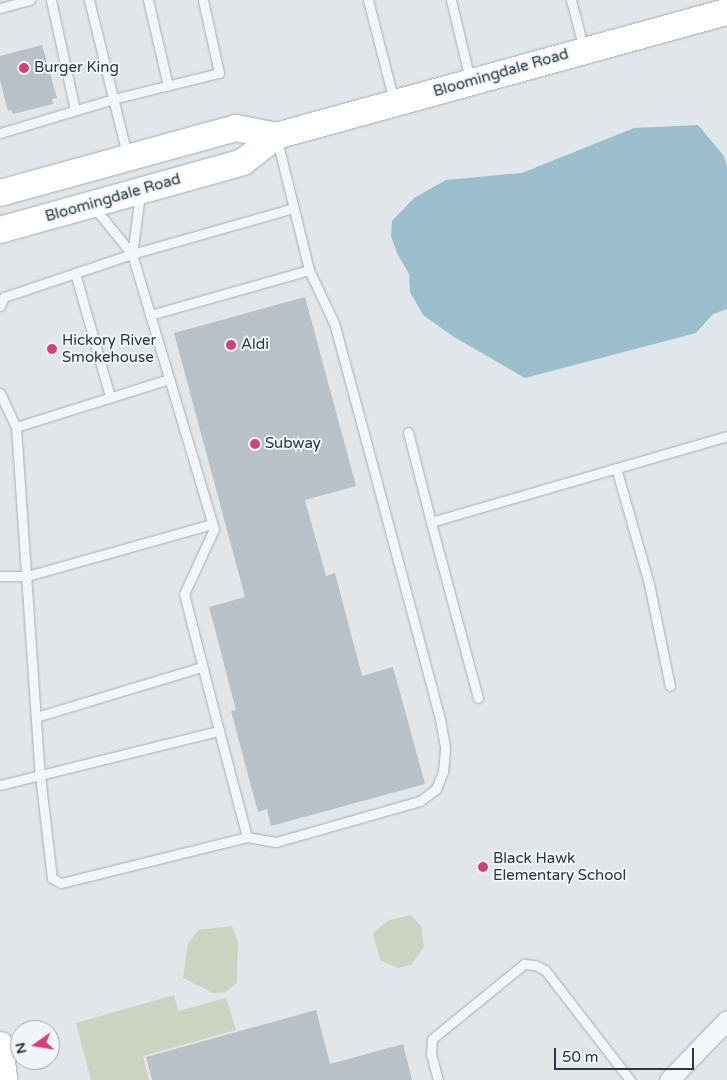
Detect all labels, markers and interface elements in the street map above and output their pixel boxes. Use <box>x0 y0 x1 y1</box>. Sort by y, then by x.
street label: Bloomingdale Road <box>431 45 571 101</box>
place label: Burger King <box>34 59 119 77</box>
marker: Burger King <box>18 62 30 74</box>
street label: Bloomingdale Road <box>43 170 183 226</box>
place label: Hickory River Smokehouse <box>62 331 156 366</box>
place label: Aldi <box>241 336 269 354</box>
marker: Aldi <box>225 339 237 351</box>
marker: Hickory River Smokehouse <box>46 343 58 355</box>
place label: Subway <box>265 435 321 453</box>
marker: Subway <box>249 438 261 450</box>
place label: Black Hawk Elementary School <box>493 849 626 884</box>
marker: Black Hawk Elementary School <box>477 861 489 873</box>
north arrow <box>10 1020 60 1070</box>
scale bar <box>557 1038 697 1070</box>
text: N <box>11 1041 30 1056</box>
text: 50 m <box>562 1048 599 1066</box>

